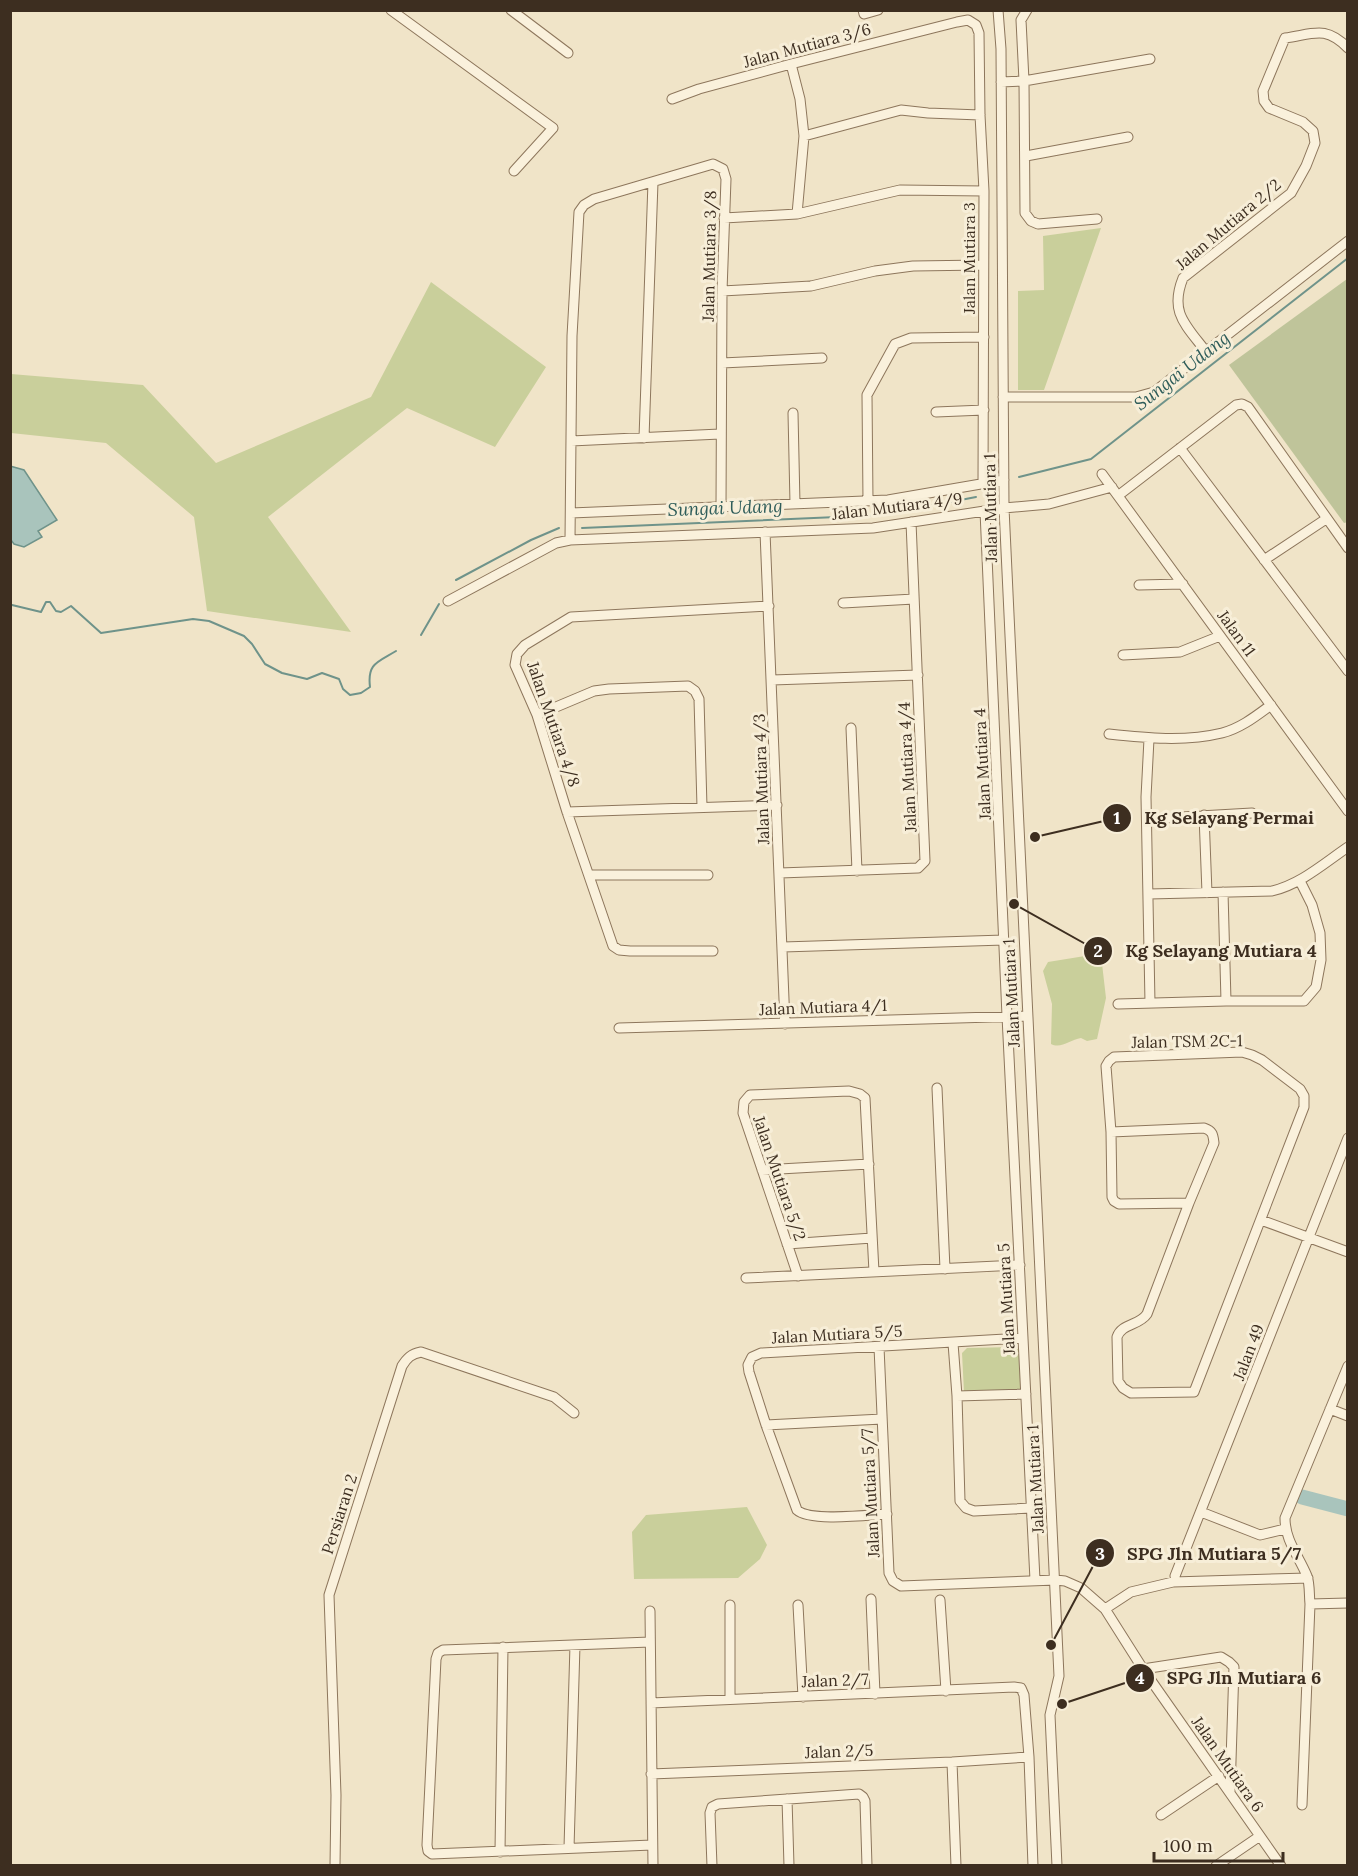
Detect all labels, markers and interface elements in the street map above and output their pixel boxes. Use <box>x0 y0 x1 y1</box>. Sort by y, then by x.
street label: Jalan Mutiara 3/6 <box>740 18 873 73</box>
street label: Jalan Mutiara 2/2 <box>1171 174 1285 275</box>
street label: Jalan Mutiara 3/8 <box>698 190 721 323</box>
street label: Jalan Mutiara 3 <box>959 202 979 315</box>
water label: Sungai Udang <box>1129 326 1234 415</box>
street label: Jalan Mutiara 1 <box>979 453 1001 564</box>
street label: Jalan Mutiara 4/9 <box>829 488 964 525</box>
water label: Sungai Udang <box>667 494 783 521</box>
street label: Jalan 11 <box>1213 605 1261 660</box>
street label: Jalan Mutiara 4/8 <box>522 658 585 790</box>
street label: Jalan Mutiara 4/4 <box>894 701 921 834</box>
street label: Jalan Mutiara 4 <box>969 707 995 821</box>
street label: Jalan Mutiara 4/3 <box>749 713 774 846</box>
callout: Kg Selayang Permai <box>1102 800 1325 836</box>
text: 1 <box>1113 806 1121 829</box>
text: Kg Selayang Permai <box>1144 806 1314 829</box>
callout: Kg Selayang Mutiara 4 <box>1083 933 1329 969</box>
street label: Jalan Mutiara 1 <box>998 938 1024 1049</box>
text: 2 <box>1093 939 1103 962</box>
text: Kg Selayang Mutiara 4 <box>1125 939 1317 962</box>
street label: Jalan Mutiara 4/1 <box>758 995 888 1020</box>
street label: Jalan TSM 2C-1 <box>1130 1030 1243 1052</box>
street label: Jalan Mutiara 5/2 <box>748 1112 811 1243</box>
street label: Jalan Mutiara 5 <box>993 1243 1019 1356</box>
street label: Jalan Mutiara 5/5 <box>770 1321 903 1348</box>
street label: Jalan 49 <box>1228 1321 1268 1384</box>
street label: Jalan Mutiara 1 <box>1022 1424 1048 1535</box>
street label: Jalan Mutiara 5/7 <box>857 1427 884 1559</box>
street label: Persiaran 2 <box>317 1471 361 1557</box>
callout: SPG Jln Mutiara 5/7 <box>1085 1535 1313 1571</box>
text: 3 <box>1095 1542 1105 1565</box>
text: SPG Jln Mutiara 5/7 <box>1127 1542 1302 1565</box>
callout: SPG Jln Mutiara 6 <box>1125 1660 1334 1696</box>
text: 4 <box>1135 1666 1145 1689</box>
text: SPG Jln Mutiara 6 <box>1167 1666 1321 1689</box>
street label: Jalan 2/7 <box>800 1669 870 1692</box>
street label: Jalan Mutiara 6 <box>1187 1711 1268 1816</box>
street label: Jalan 2/5 <box>803 1740 874 1763</box>
scale bar <box>1154 1825 1283 1863</box>
text: 100 m <box>1163 1834 1213 1857</box>

